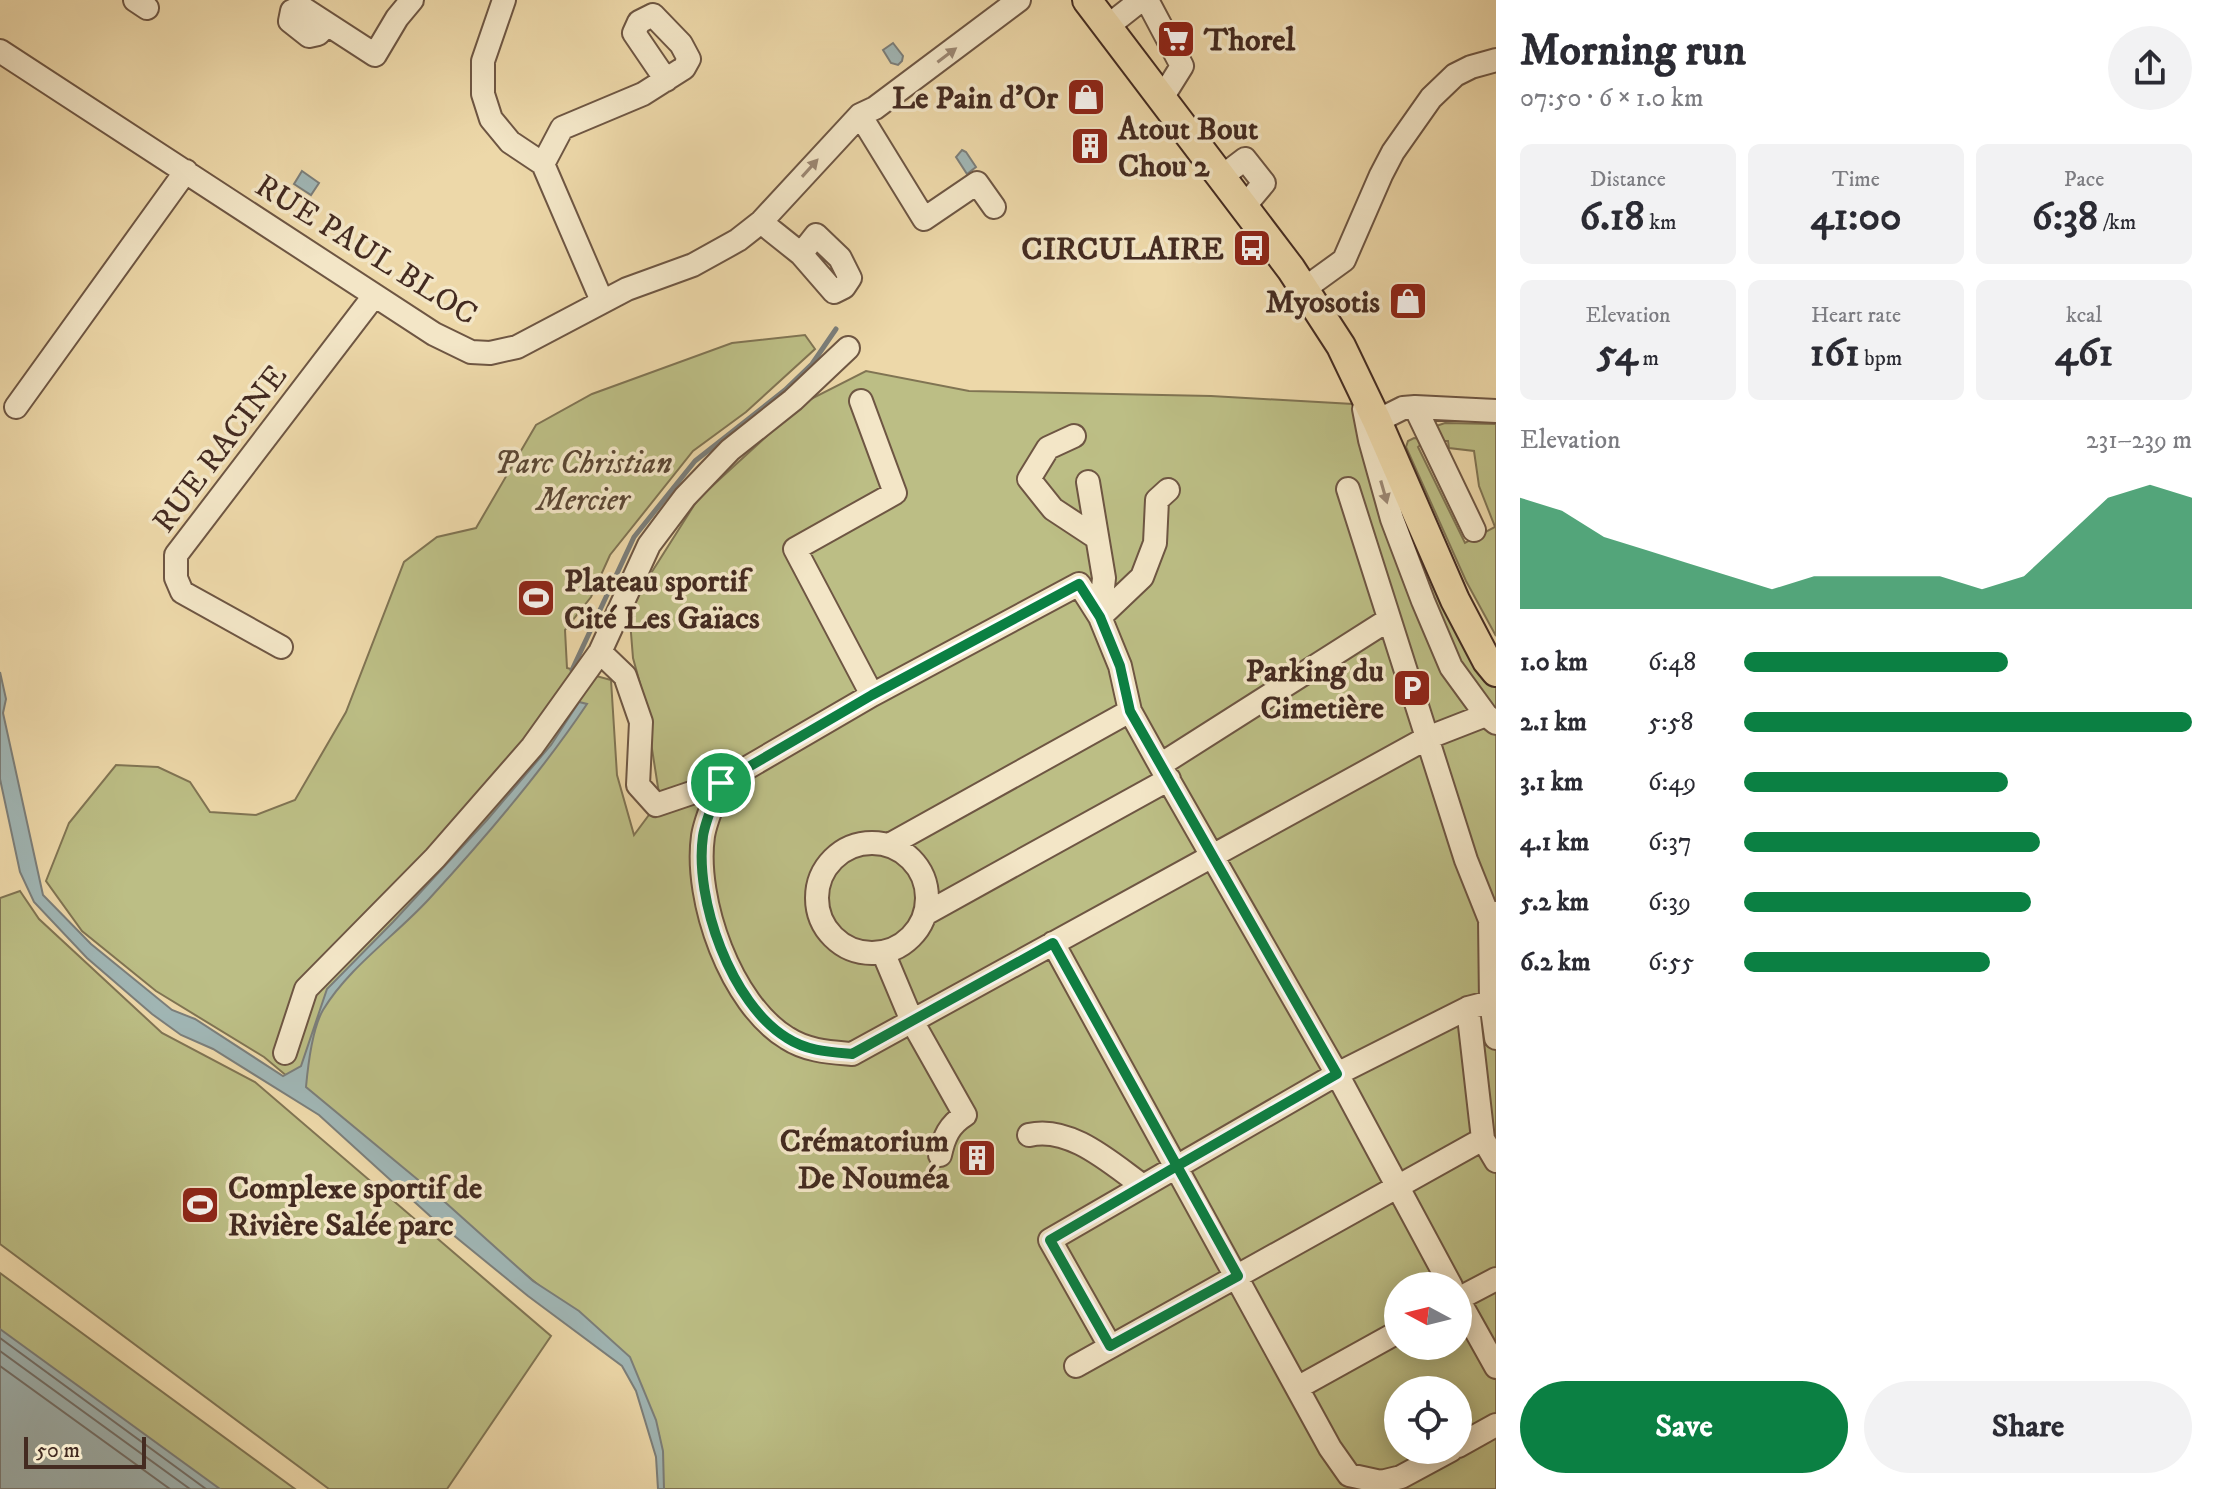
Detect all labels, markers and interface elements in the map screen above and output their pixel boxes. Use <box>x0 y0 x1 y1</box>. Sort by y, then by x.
supermarket icon: Thorel <box>1155 18 1197 60</box>
place label: Thorel <box>1203 21 1296 61</box>
text: Morning run <box>1520 24 1746 79</box>
button: share <box>2108 26 2192 110</box>
one-way arrow <box>936 48 957 63</box>
shop icon: Le Pain d'Or <box>1065 76 1107 118</box>
place label: Le Pain d'Or <box>892 79 1059 119</box>
text: 07:50 · 6 × 1.0 km <box>1520 82 1704 115</box>
place label: Atout Bout Chou 2 <box>1117 110 1259 187</box>
building icon: Atout Bout Chou 2 <box>1069 125 1111 167</box>
one-way arrow <box>801 158 819 178</box>
street label: RUE PAUL BLOC <box>248 166 484 335</box>
text: Distance <box>1590 166 1666 193</box>
text: Time <box>1832 166 1880 193</box>
text: Pace <box>2064 166 2104 193</box>
text: 6.18 <box>1579 193 1644 243</box>
text: 41:00 <box>1810 193 1902 243</box>
text: 6:38 <box>2032 193 2098 243</box>
text: km <box>1644 209 1677 236</box>
text: /km <box>2098 209 2136 236</box>
bus stop icon: CIRCULAIRE <box>1231 227 1273 269</box>
place label: CIRCULAIRE <box>1021 230 1224 270</box>
shop icon: Myosotis <box>1387 280 1429 322</box>
place label: Myosotis <box>1265 283 1380 323</box>
text: Elevation <box>1585 302 1671 329</box>
text: Heart rate <box>1811 302 1901 329</box>
text: kcal <box>2066 302 2102 329</box>
text: 54 <box>1597 329 1638 379</box>
text: 161 <box>1810 329 1860 379</box>
text: 461 <box>2055 329 2113 379</box>
text: m <box>1638 345 1659 372</box>
text: bpm <box>1860 345 1902 372</box>
street label: RUE RACINE <box>144 357 297 541</box>
text: Elevation <box>1520 424 1621 457</box>
text: 231–239 m <box>2086 424 2192 457</box>
park label: Parc Christian Mercier <box>494 444 672 521</box>
one-way arrow <box>1378 480 1391 504</box>
place label: Plateau sportif Cité Les Gaïacs <box>564 562 760 639</box>
sports icon: Plateau sportif Cité Les Gaïacs <box>515 577 557 619</box>
text: 1.0 km <box>1520 646 1588 679</box>
text: 6:48 <box>1648 646 1696 679</box>
place label: Parking du Cimetière <box>1245 652 1384 729</box>
parking icon: Parking du Cimetière <box>1391 667 1433 709</box>
text: 2.1 km <box>1520 706 1587 739</box>
text: 5:58 <box>1648 706 1694 739</box>
pin <box>687 749 755 817</box>
icon: arrive <box>699 761 743 805</box>
text: 3.1 km <box>1520 766 1583 799</box>
text: 6:49 <box>1648 766 1696 799</box>
text: 4.1 km <box>1520 826 1589 859</box>
text: 6:37 <box>1648 826 1692 859</box>
text: 5.2 km <box>1520 886 1589 919</box>
text: 6:39 <box>1648 886 1691 919</box>
text: 6.2 km <box>1520 946 1590 979</box>
text: 6:55 <box>1648 946 1694 979</box>
place label: Crématorium De Nouméa <box>780 1122 949 1199</box>
building icon: Crématorium De Nouméa <box>956 1137 998 1179</box>
place label: Complexe sportif de Rivière Salée parc <box>228 1169 482 1246</box>
sports icon: Complexe sportif de Rivière Salée parc <box>179 1184 221 1226</box>
north arrow <box>1384 1272 1472 1360</box>
map controls <box>1384 1272 1472 1464</box>
button: locate <box>1384 1376 1472 1464</box>
button: Save <box>1520 1381 1848 1473</box>
button: Share <box>1864 1381 2192 1473</box>
scale bar <box>24 1433 146 1469</box>
text: 50 m <box>36 1437 80 1464</box>

